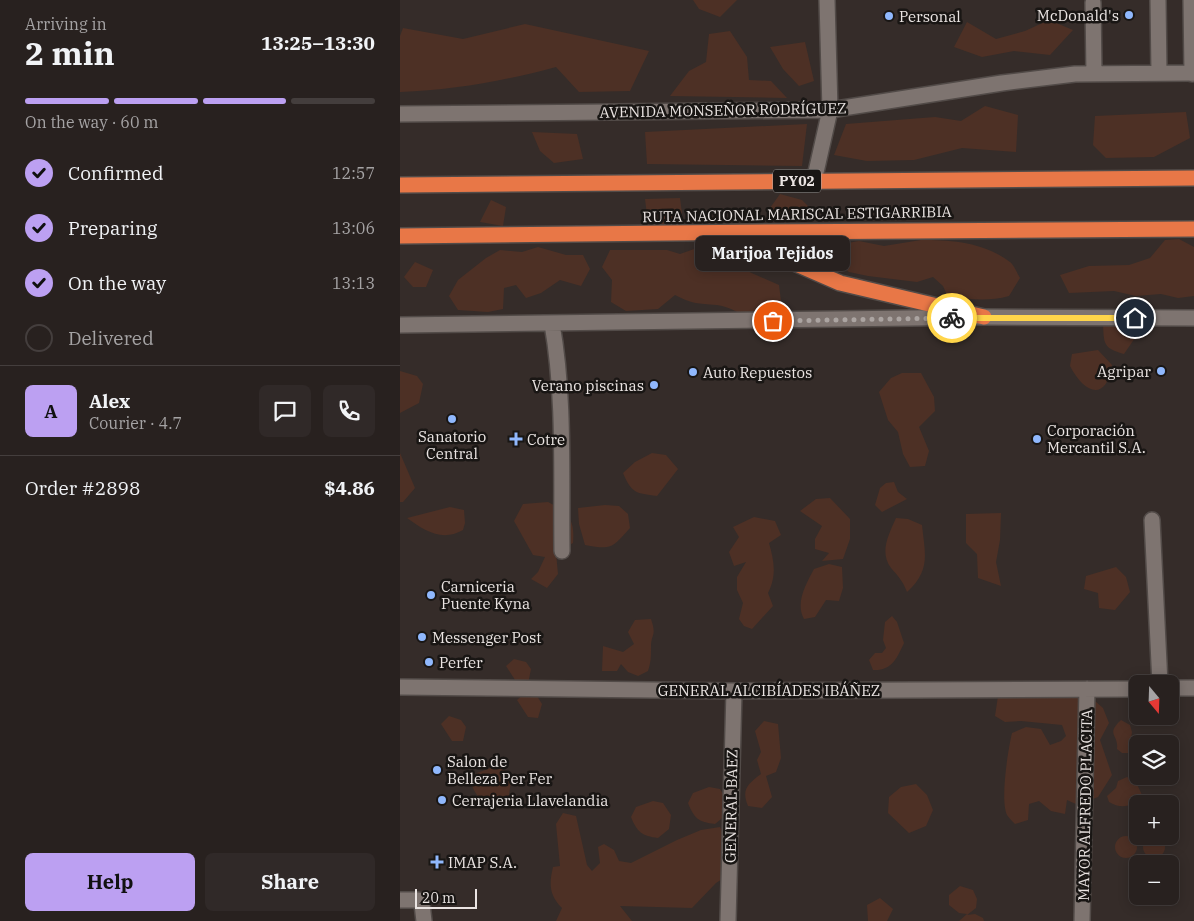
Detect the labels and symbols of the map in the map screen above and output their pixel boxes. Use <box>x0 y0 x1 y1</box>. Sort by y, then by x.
place label: McDonald's <box>1037 6 1119 25</box>
place label: Personal <box>899 7 961 26</box>
marker: McDonald's <box>1123 9 1135 21</box>
marker: Personal <box>883 10 895 22</box>
street label: AVENIDA MONSEÑOR RODRÍGUEZ <box>599 98 847 122</box>
road number: PY02 <box>773 170 821 192</box>
street label: RUTA NACIONAL MARISCAL ESTIGARRIBIA <box>642 202 953 226</box>
callout: Marijoa Tejidos <box>696 236 850 271</box>
courier <box>927 293 977 343</box>
pin <box>1114 297 1156 339</box>
pin <box>752 300 794 342</box>
place label: Agripar <box>1097 362 1151 381</box>
place label: Auto Repuestos <box>703 363 812 382</box>
marker: Agripar <box>1155 365 1167 377</box>
marker: Auto Repuestos <box>687 366 699 378</box>
place label: Verano piscinas <box>532 376 644 395</box>
marker: Verano piscinas <box>648 379 660 391</box>
marker: Sanatorio Central <box>446 413 458 425</box>
place label: Corporación Mercantil S.A. <box>1047 421 1146 457</box>
place label: Sanatorio Central <box>418 427 486 463</box>
place label: Cotre <box>527 430 565 449</box>
marker: Cotre <box>509 432 523 446</box>
marker: Corporación Mercantil S.A. <box>1031 433 1043 445</box>
place label: Carniceria Puente Kyna <box>441 577 530 613</box>
marker: Carniceria Puente Kyna <box>425 589 437 601</box>
place label: Messenger Post <box>432 628 542 647</box>
marker: Messenger Post <box>416 631 428 643</box>
place label: Perfer <box>439 653 483 672</box>
marker: Perfer <box>423 656 435 668</box>
north arrow <box>1129 675 1179 725</box>
street label: GENERAL ALCIBÍADES IBÁÑEZ <box>658 681 880 700</box>
street label: MAYOR ALFREDO PLACITA <box>1074 708 1096 901</box>
street label: GENERAL BAEZ <box>721 749 741 863</box>
place label: Salon de Belleza Per Fer <box>447 752 552 788</box>
marker: Salon de Belleza Per Fer <box>431 764 443 776</box>
place label: Cerrajeria Llavelandia <box>452 791 608 810</box>
marker: Cerrajeria Llavelandia <box>436 794 448 806</box>
place label: IMAP S.A. <box>448 853 517 872</box>
marker: IMAP S.A. <box>430 855 444 869</box>
scale bar <box>415 886 478 909</box>

